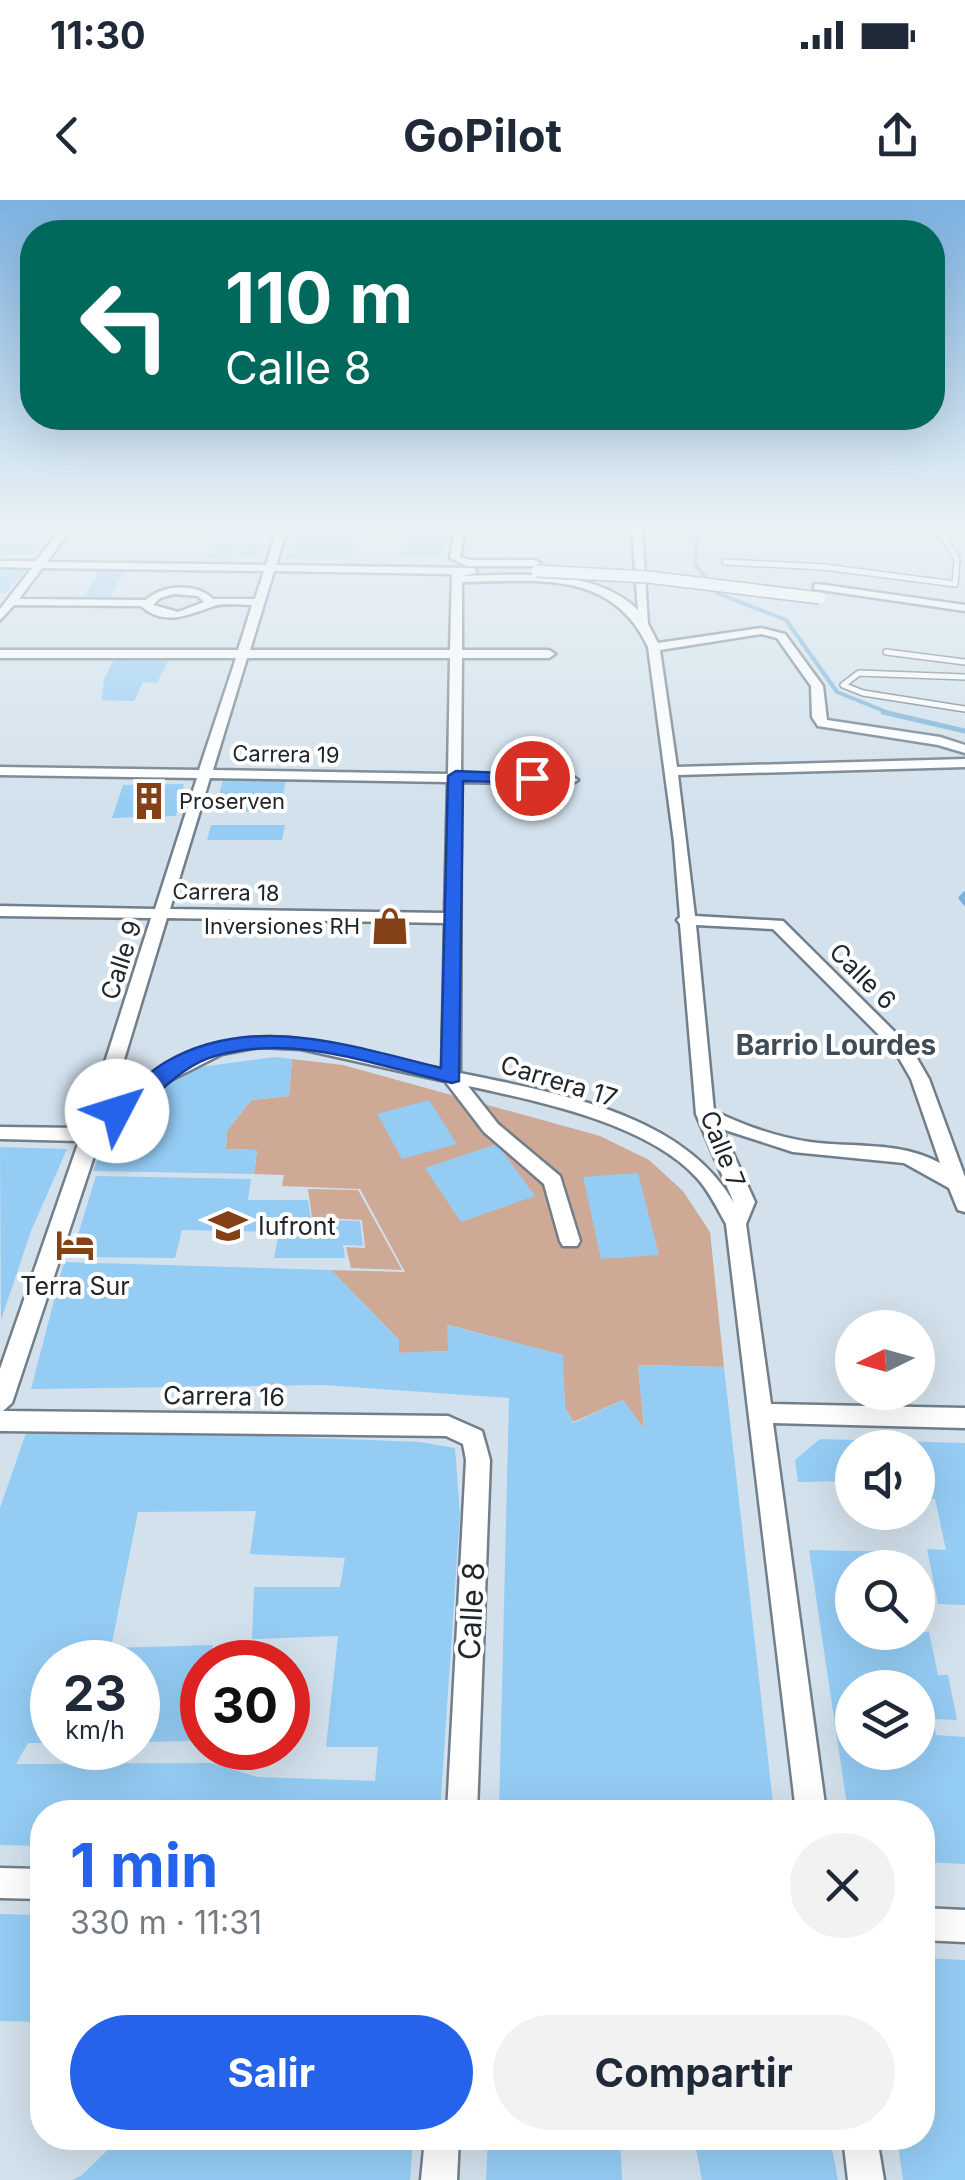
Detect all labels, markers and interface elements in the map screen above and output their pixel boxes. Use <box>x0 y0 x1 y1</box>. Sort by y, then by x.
text: 11:30 <box>50 12 146 58</box>
icon: back <box>40 108 95 163</box>
text: GoPilot <box>403 108 562 163</box>
icon: share <box>870 108 925 163</box>
text: 110 m <box>225 255 413 340</box>
icon: left <box>60 260 190 390</box>
text: Calle 8 <box>225 340 372 395</box>
pin <box>490 736 575 821</box>
street label: Carrera 19 <box>232 740 340 768</box>
icon: arrive <box>505 751 560 806</box>
building icon: Proserven <box>128 780 170 822</box>
place label: Proserven <box>179 788 285 814</box>
street label: Carrera 18 <box>172 878 280 906</box>
shop icon: Inversiones RH <box>369 905 411 947</box>
place label: Inversiones RH <box>204 913 360 939</box>
street label: Calle 9 <box>94 917 148 1003</box>
street label: Calle 6 <box>824 937 902 1015</box>
district label: Barrio Lourdes <box>736 1028 936 1062</box>
street label: Carrera 17 <box>497 1049 621 1113</box>
position arrow <box>65 1059 169 1163</box>
street label: Calle 7 <box>694 1106 752 1192</box>
school or university icon: Iufront <box>207 1205 249 1247</box>
place label: Iufront <box>258 1211 336 1241</box>
hotel icon: Terra Sur <box>54 1224 96 1266</box>
place label: Terra Sur <box>20 1271 130 1301</box>
north arrow <box>835 1310 935 1410</box>
map controls <box>835 1310 935 1770</box>
street label: Carrera 16 <box>163 1380 285 1412</box>
button: sound <box>835 1430 935 1530</box>
button: search <box>835 1550 935 1650</box>
street label: Calle 8 <box>450 1561 492 1661</box>
speed limit sign: 30 <box>180 1640 310 1770</box>
text: 23 <box>63 1663 127 1723</box>
button: layers <box>835 1670 935 1770</box>
text: km/h <box>65 1715 125 1745</box>
text: 1 min <box>70 1829 218 1901</box>
button: close <box>790 1833 895 1938</box>
text: 330 m · 11:31 <box>70 1903 262 1942</box>
button: Salir <box>70 2015 473 2130</box>
button: Compartir <box>493 2015 895 2130</box>

